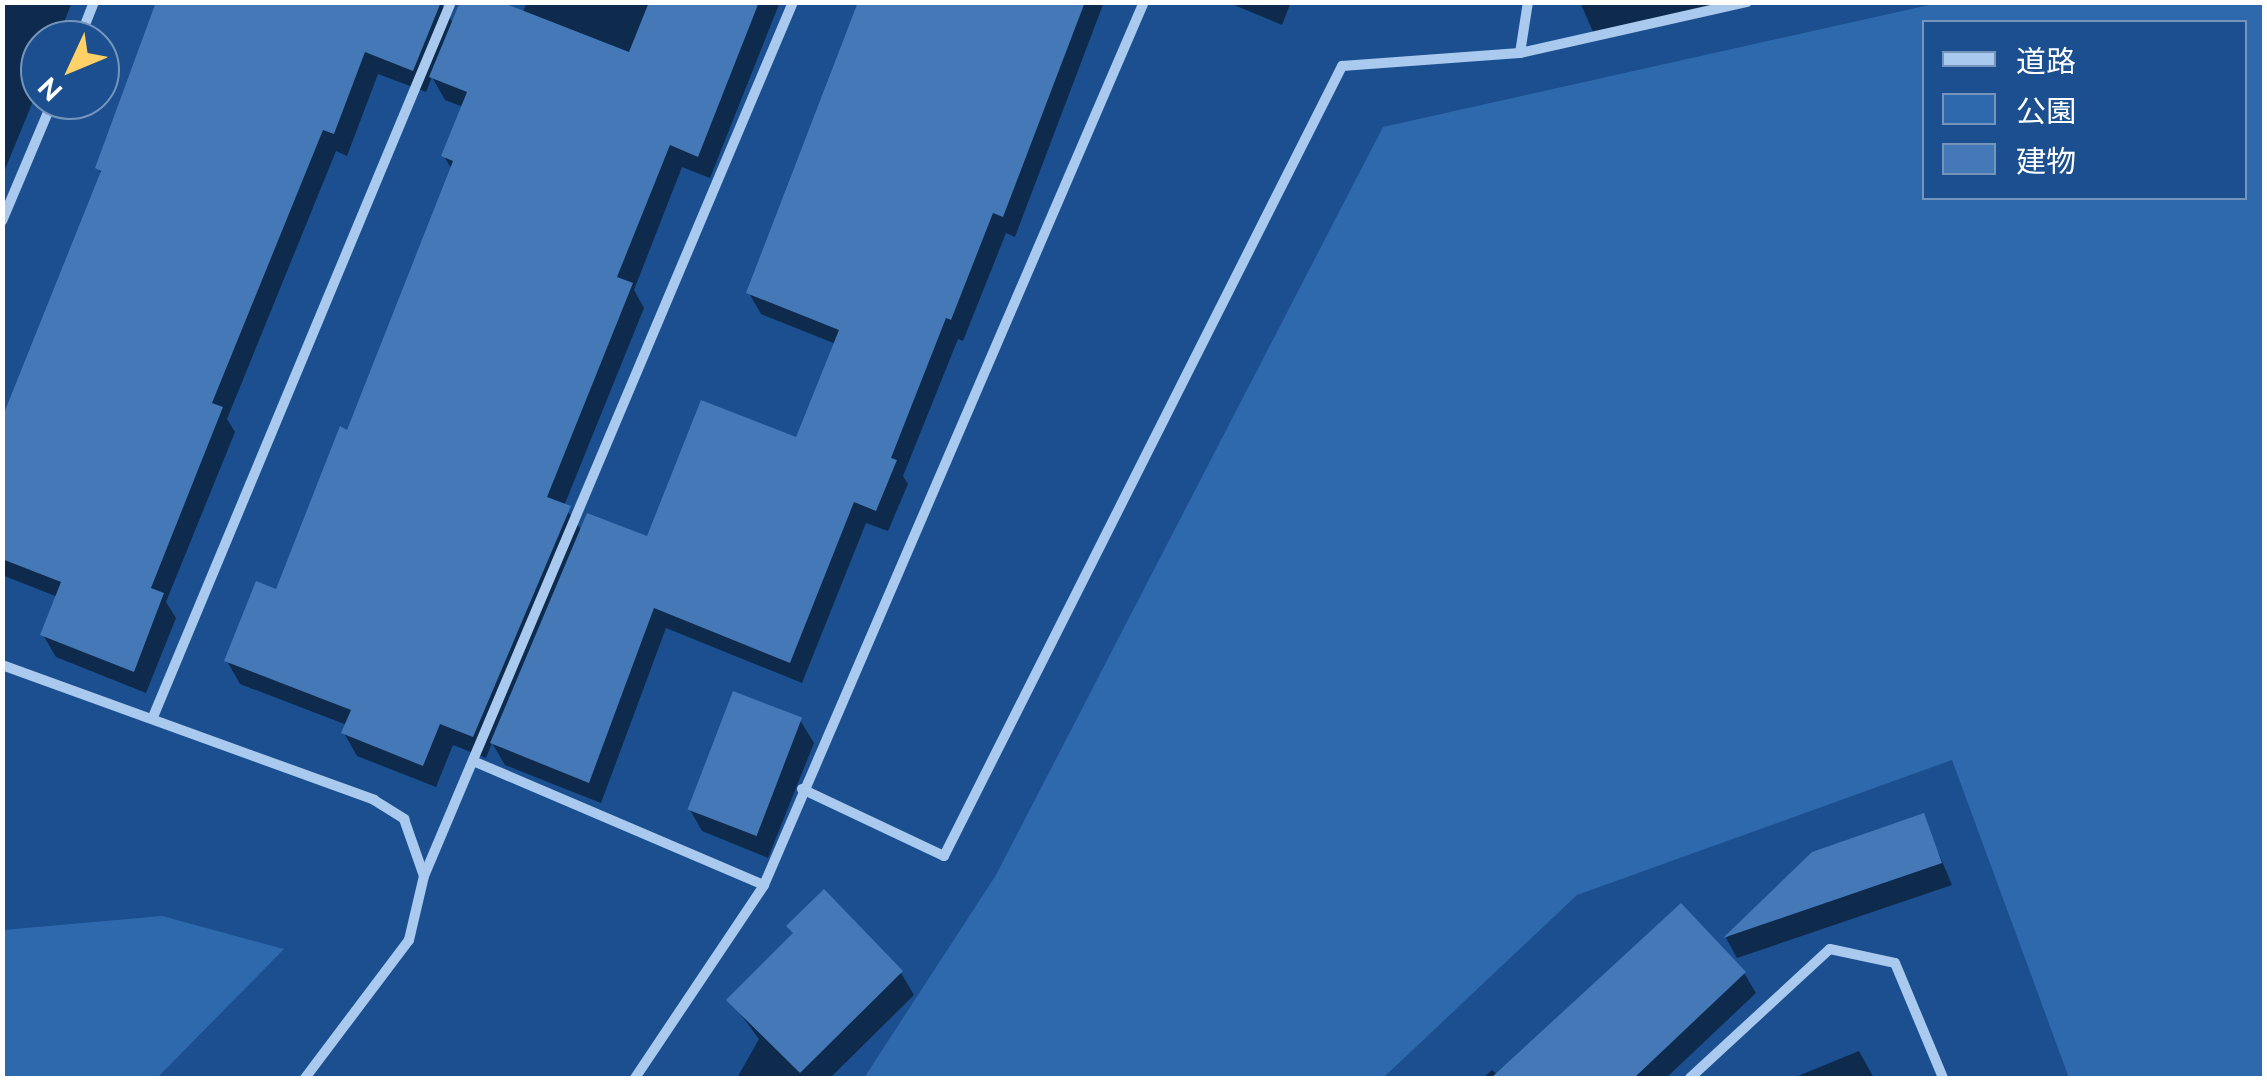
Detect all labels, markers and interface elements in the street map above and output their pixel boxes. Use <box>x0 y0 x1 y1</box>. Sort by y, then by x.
north arrow <box>20 20 120 120</box>
legend <box>1922 20 2247 200</box>
text: 道路 <box>2016 44 2076 78</box>
text: N <box>31 72 68 108</box>
text: 公園 <box>2016 94 2076 128</box>
text: 建物 <box>2016 144 2076 178</box>

